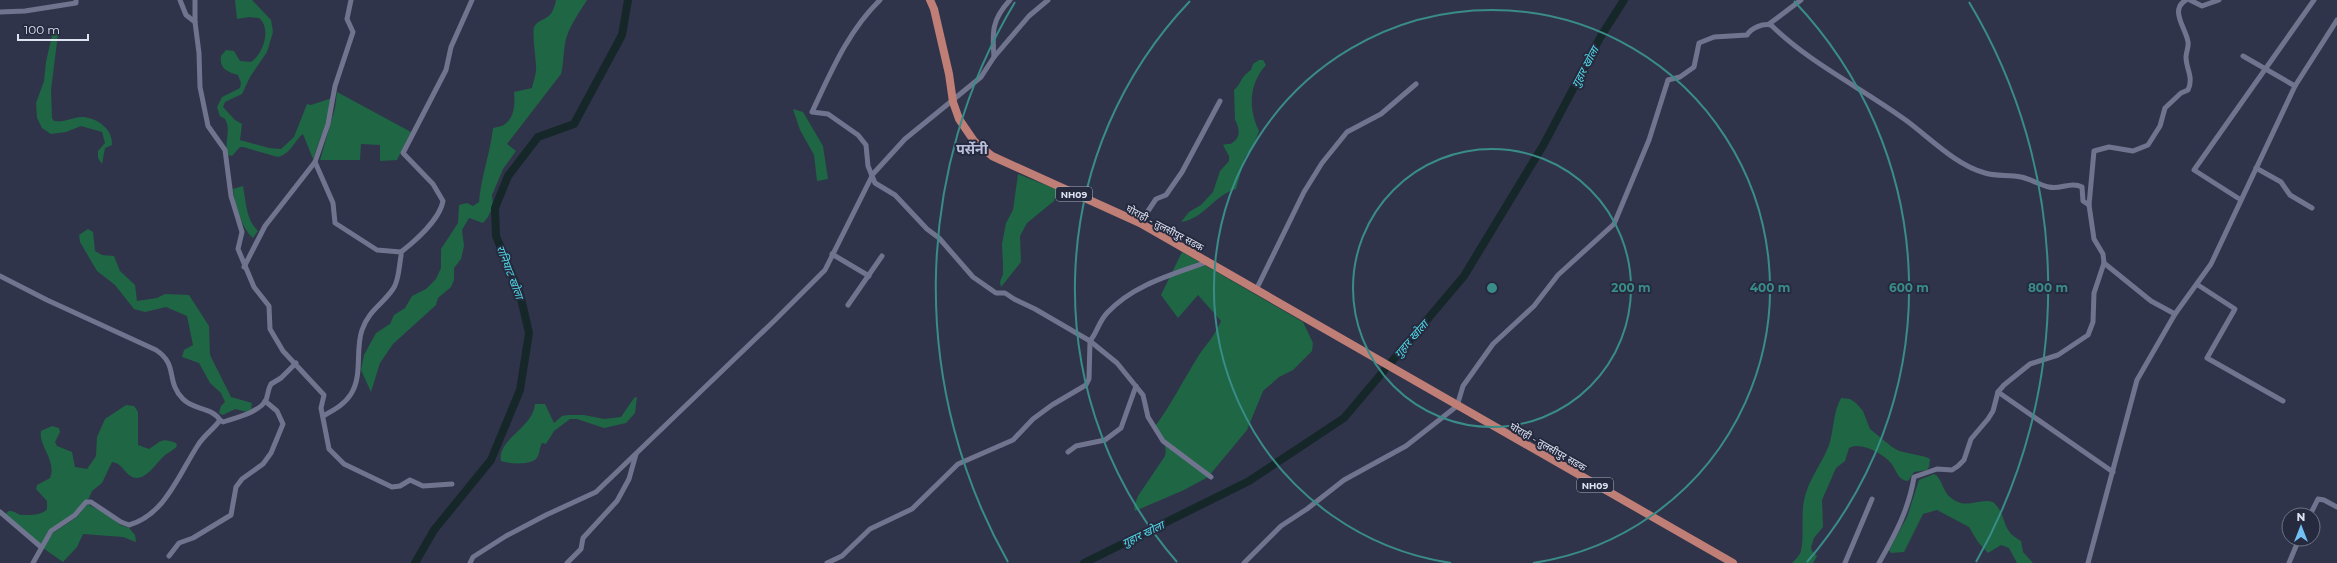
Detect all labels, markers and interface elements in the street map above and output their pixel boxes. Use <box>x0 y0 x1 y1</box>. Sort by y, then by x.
scale bar <box>18 16 88 42</box>
text: 100 m <box>24 22 60 37</box>
water label: गुहार खोला <box>1568 42 1603 90</box>
district label: पर्सेनी <box>956 140 989 158</box>
road number: NH09 <box>1056 187 1092 201</box>
street label: घोराही - तुलसीपुर सडक <box>1124 202 1206 254</box>
water label: रानिघाट खोला <box>493 243 527 303</box>
text: 200 m <box>1611 280 1651 295</box>
text: 400 m <box>1750 280 1790 295</box>
text: 600 m <box>1889 280 1929 295</box>
text: 800 m <box>2028 280 2068 295</box>
centre of rings <box>1485 281 1499 295</box>
water label: गुहार खोला <box>1391 316 1432 360</box>
street label: घोराही - तुलसीपुर सडक <box>1507 420 1589 474</box>
road number: NH09 <box>1577 478 1613 492</box>
north arrow <box>2281 507 2321 547</box>
text: N <box>2297 510 2305 524</box>
water label: गुहार खोला <box>1120 517 1168 550</box>

